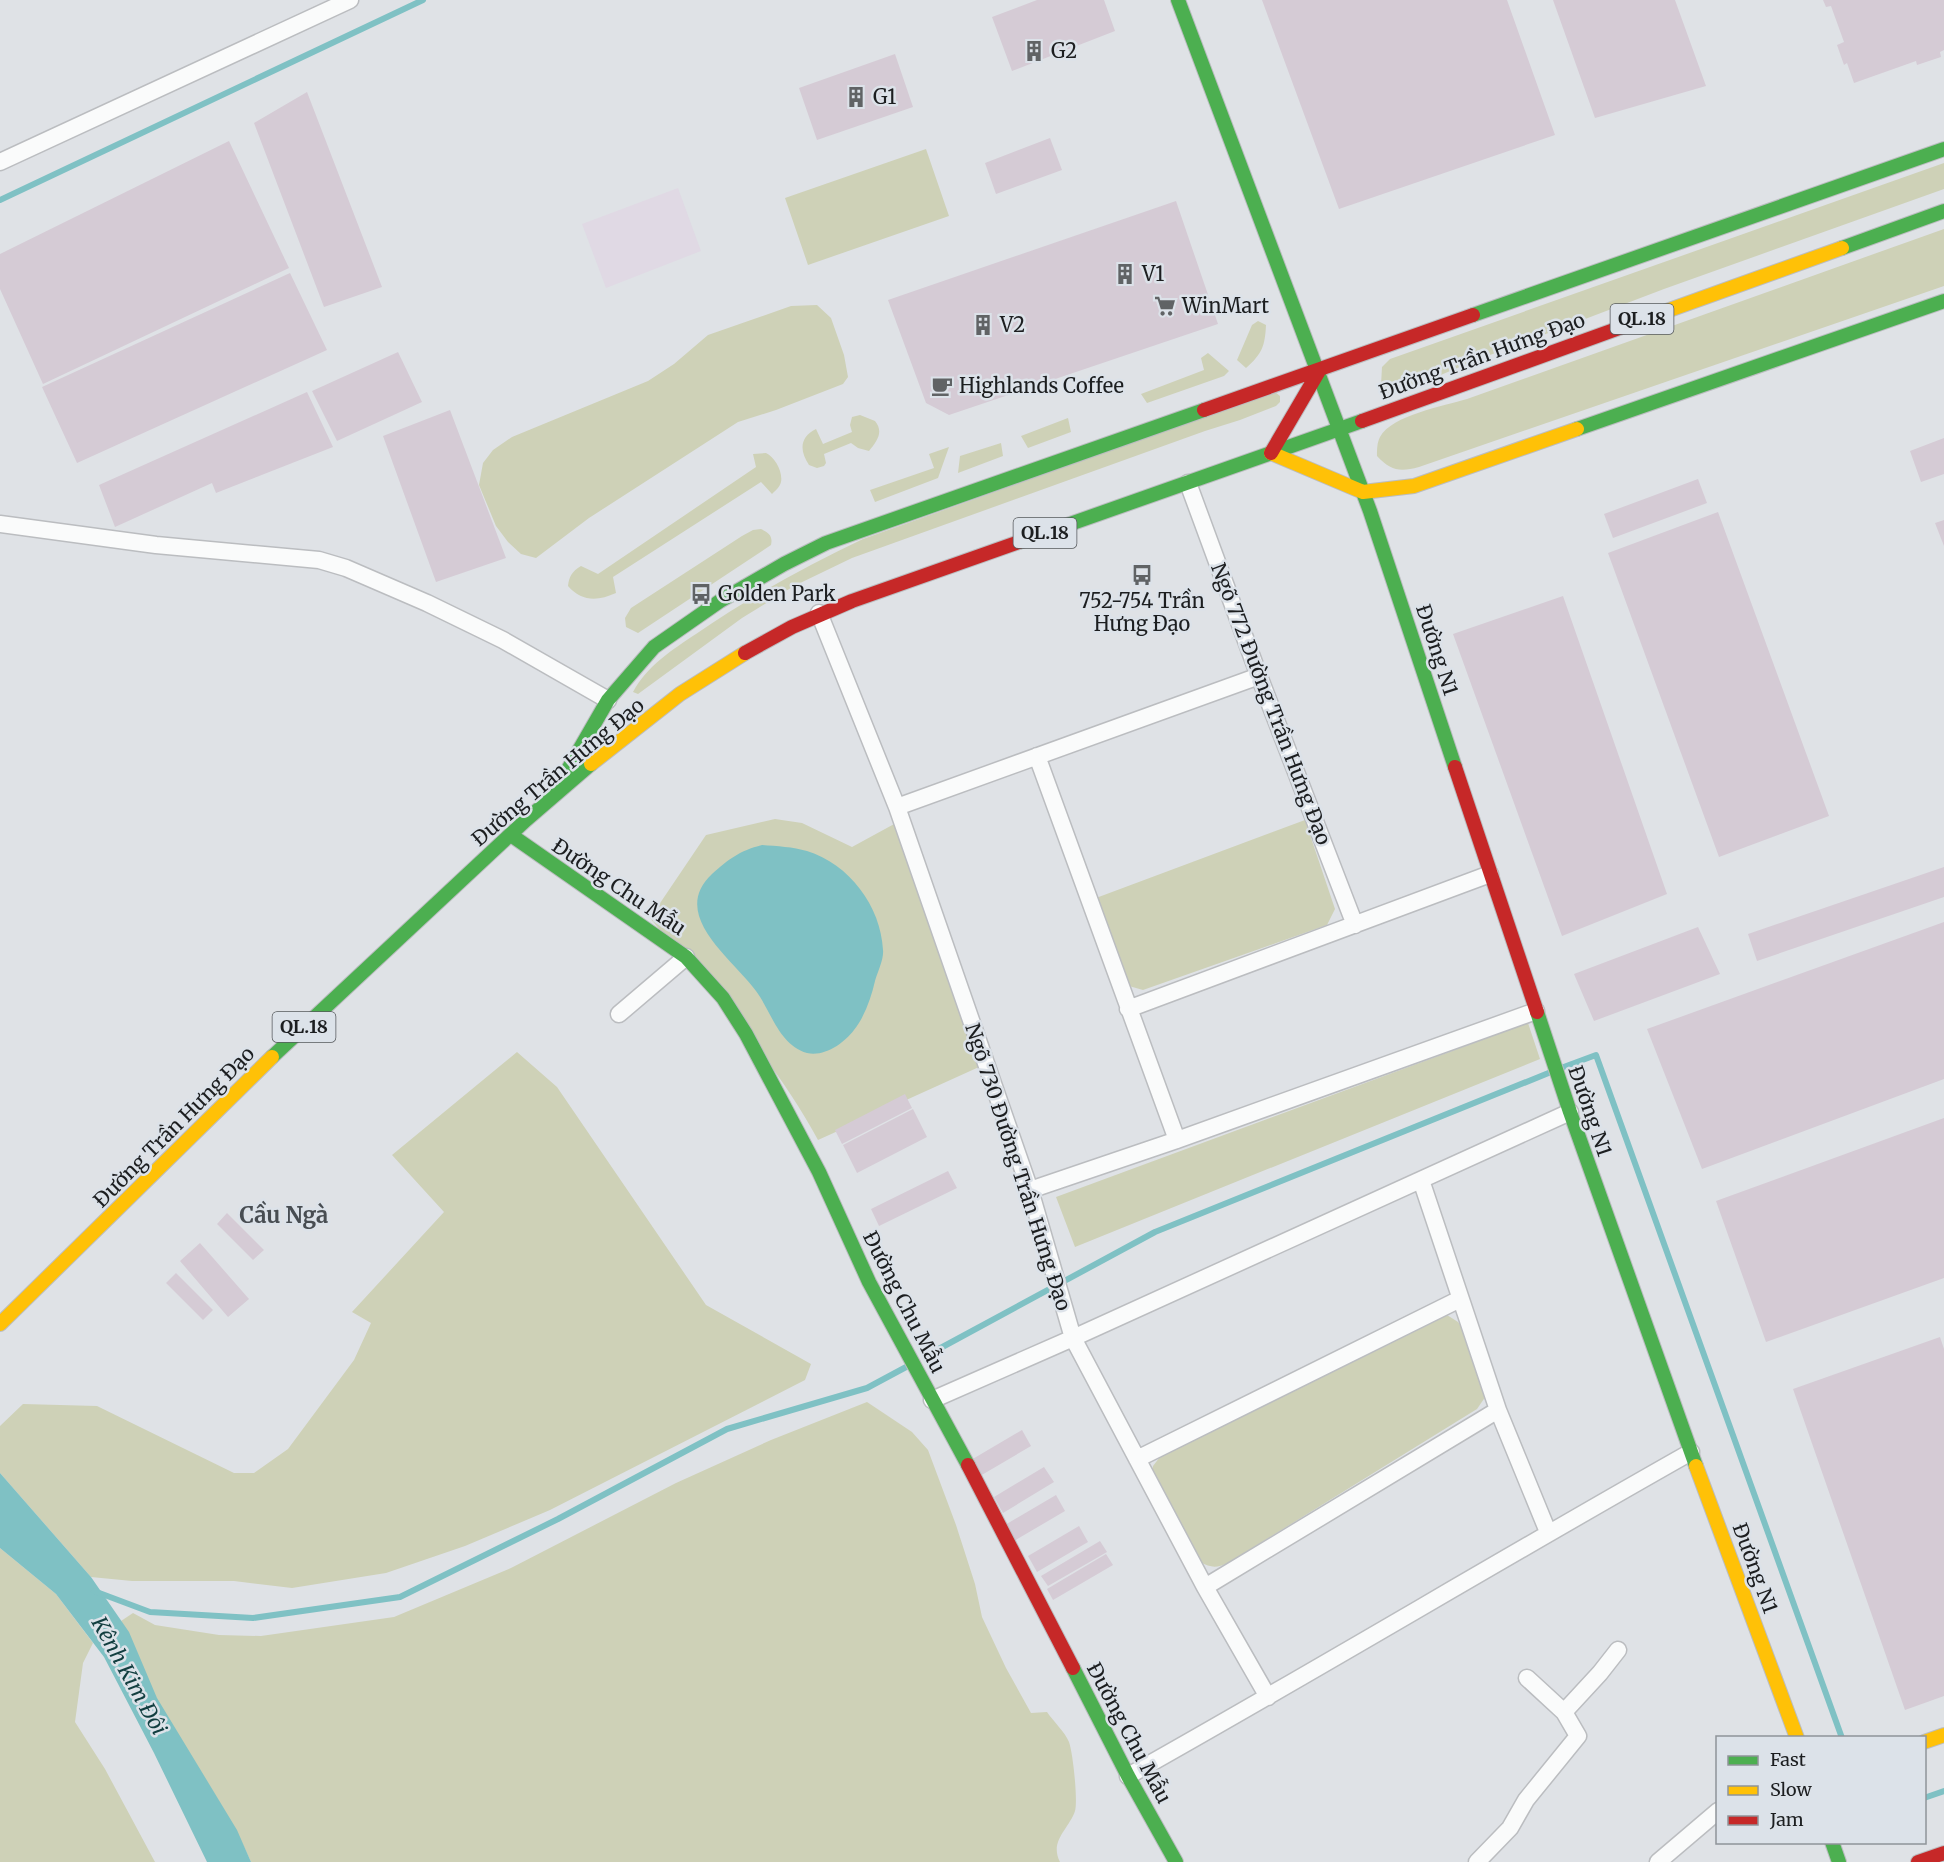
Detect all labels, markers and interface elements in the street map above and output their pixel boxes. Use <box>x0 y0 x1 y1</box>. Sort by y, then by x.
place label: G2 <box>1051 38 1077 63</box>
building icon: G2 <box>1022 39 1046 63</box>
place label: G1 <box>873 84 896 109</box>
building icon: G1 <box>844 85 868 109</box>
place label: V1 <box>1141 261 1164 286</box>
building icon: V1 <box>1113 262 1137 286</box>
place label: WinMart <box>1181 293 1269 318</box>
supermarket icon: WinMart <box>1153 294 1177 318</box>
road number: QL.18 <box>1610 304 1674 334</box>
street label: Đường Trần Hưng Đạo <box>1375 306 1589 404</box>
place label: V2 <box>999 312 1025 337</box>
building icon: V2 <box>971 313 995 337</box>
place label: Highlands Coffee <box>959 373 1124 398</box>
cafe icon: Highlands Coffee <box>930 374 954 398</box>
road number: QL.18 <box>1014 518 1076 548</box>
street label: Ngõ 772 Đường Trần Hưng Đạo <box>1206 559 1337 849</box>
bus stop icon: 752-754 Trần Hưng Đạo <box>1130 563 1154 587</box>
place label: Golden Park <box>718 581 836 606</box>
bus stop icon: Golden Park <box>689 582 713 606</box>
place label: 752-754 Trần Hưng Đạo <box>1079 588 1205 636</box>
street label: Đường N1 <box>1411 601 1464 699</box>
street label: Đường Trần Hưng Đạo <box>466 692 649 851</box>
street label: Đường Chu Mẫu <box>548 832 691 941</box>
road number: QL.18 <box>272 1012 336 1042</box>
street label: Ngõ 730 Đường Trần Hưng Đạo <box>960 1020 1077 1314</box>
street label: Đường Trần Hưng Đạo <box>88 1041 260 1212</box>
street label: Đường N1 <box>1563 1062 1618 1159</box>
district label: Cầu Ngà <box>240 1200 328 1229</box>
street label: Đường Chu Mẫu <box>858 1226 952 1377</box>
street label: Đường N1 <box>1728 1519 1783 1616</box>
water label: Kênh Kim Đôi <box>85 1611 173 1740</box>
street label: Đường Chu Mẫu <box>1082 1658 1178 1807</box>
legend <box>1716 1736 1926 1844</box>
text: Fast <box>1770 1748 1806 1771</box>
text: Slow <box>1770 1778 1813 1801</box>
text: Jam <box>1769 1808 1804 1831</box>

